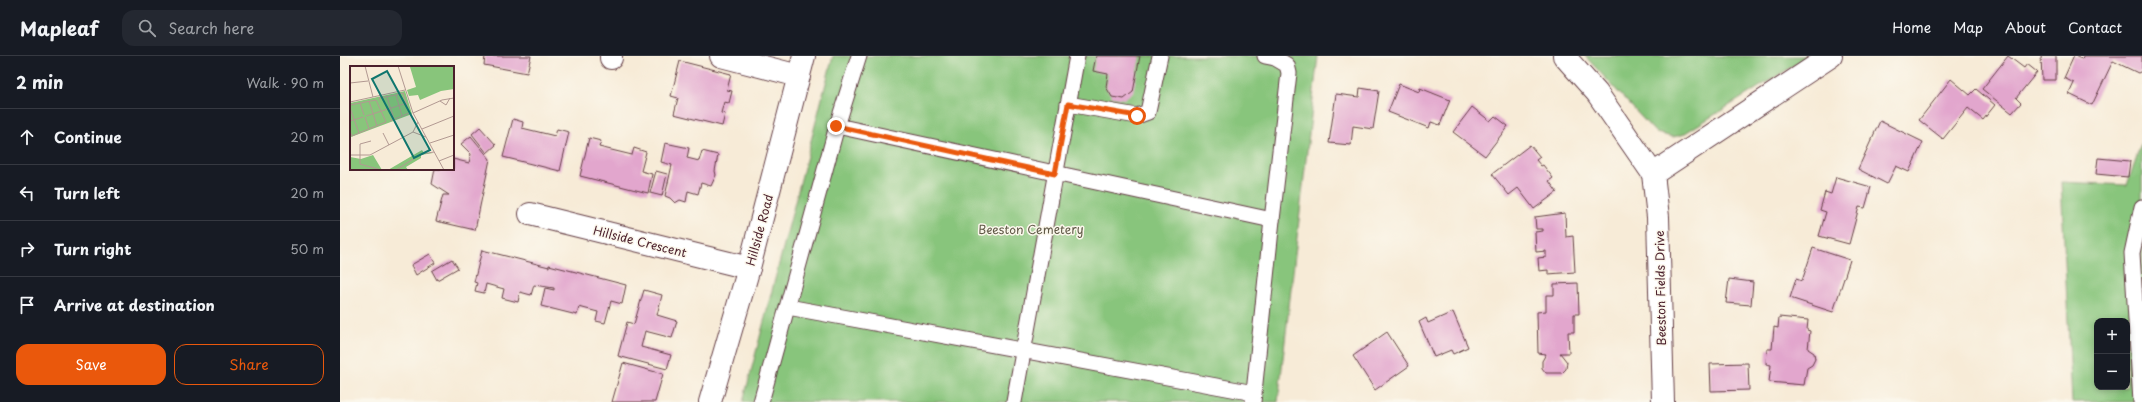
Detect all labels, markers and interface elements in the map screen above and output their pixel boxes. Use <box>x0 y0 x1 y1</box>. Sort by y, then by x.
search box <box>122 10 402 46</box>
text: Mapleaf <box>20 14 98 42</box>
text: Search here <box>168 16 254 39</box>
icon: search <box>136 17 158 39</box>
text: Home <box>1892 17 1931 38</box>
text: Map <box>1953 17 1983 38</box>
text: About <box>2005 17 2046 38</box>
text: Contact <box>2068 17 2122 38</box>
inset map <box>350 66 454 170</box>
text: 2 min <box>16 69 63 95</box>
text: Walk · 90 m <box>247 73 324 92</box>
route start <box>1128 107 1146 125</box>
route end <box>827 117 845 135</box>
text: Continue <box>54 125 122 148</box>
icon: ahead <box>16 126 38 148</box>
text: 20 m <box>290 127 324 146</box>
text: Turn left <box>54 181 120 204</box>
icon: left <box>16 182 38 204</box>
text: 20 m <box>290 183 324 202</box>
street label: Hillside Road <box>741 192 777 268</box>
park label: Beeston Cemetery <box>978 220 1084 238</box>
street label: Hillside Crescent <box>591 221 689 261</box>
street label: Beeston Fields Drive <box>1650 230 1670 346</box>
text: Turn right <box>54 237 131 260</box>
icon: right <box>16 238 38 260</box>
text: 50 m <box>290 239 324 258</box>
text: Arrive at destination <box>54 293 215 316</box>
icon: arrive <box>16 294 38 316</box>
map controls <box>2094 318 2130 390</box>
button: + <box>2094 318 2130 354</box>
button: Save <box>16 344 166 385</box>
button: Share <box>174 344 324 385</box>
button: − <box>2094 354 2130 390</box>

